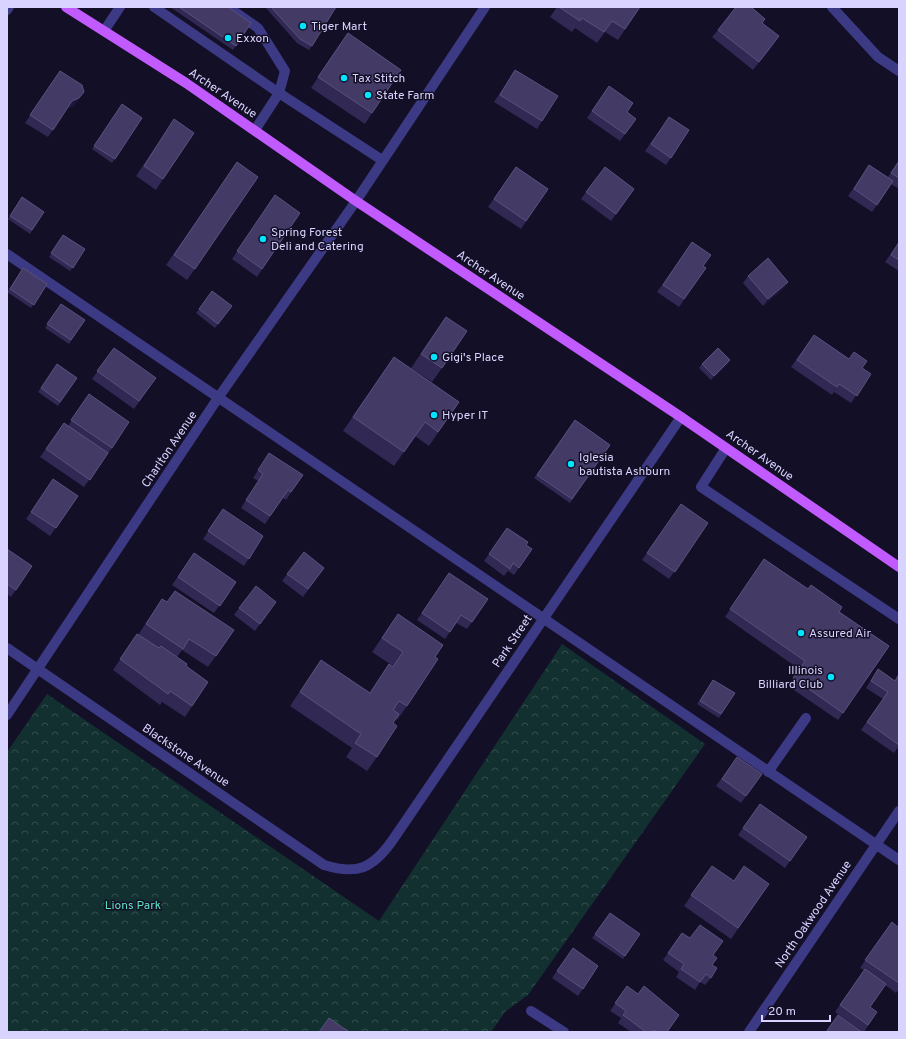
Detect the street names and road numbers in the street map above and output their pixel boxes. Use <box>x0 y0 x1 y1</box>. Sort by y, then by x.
street label: Archer Avenue <box>185 65 260 123</box>
street label: Archer Avenue <box>453 247 528 305</box>
street label: Charlton Avenue <box>138 408 201 491</box>
street label: Archer Avenue <box>722 427 796 485</box>
street label: Park Street <box>489 612 536 671</box>
street label: Blackstone Avenue <box>139 721 232 791</box>
street label: North Oakwood Avenue <box>772 858 856 971</box>

